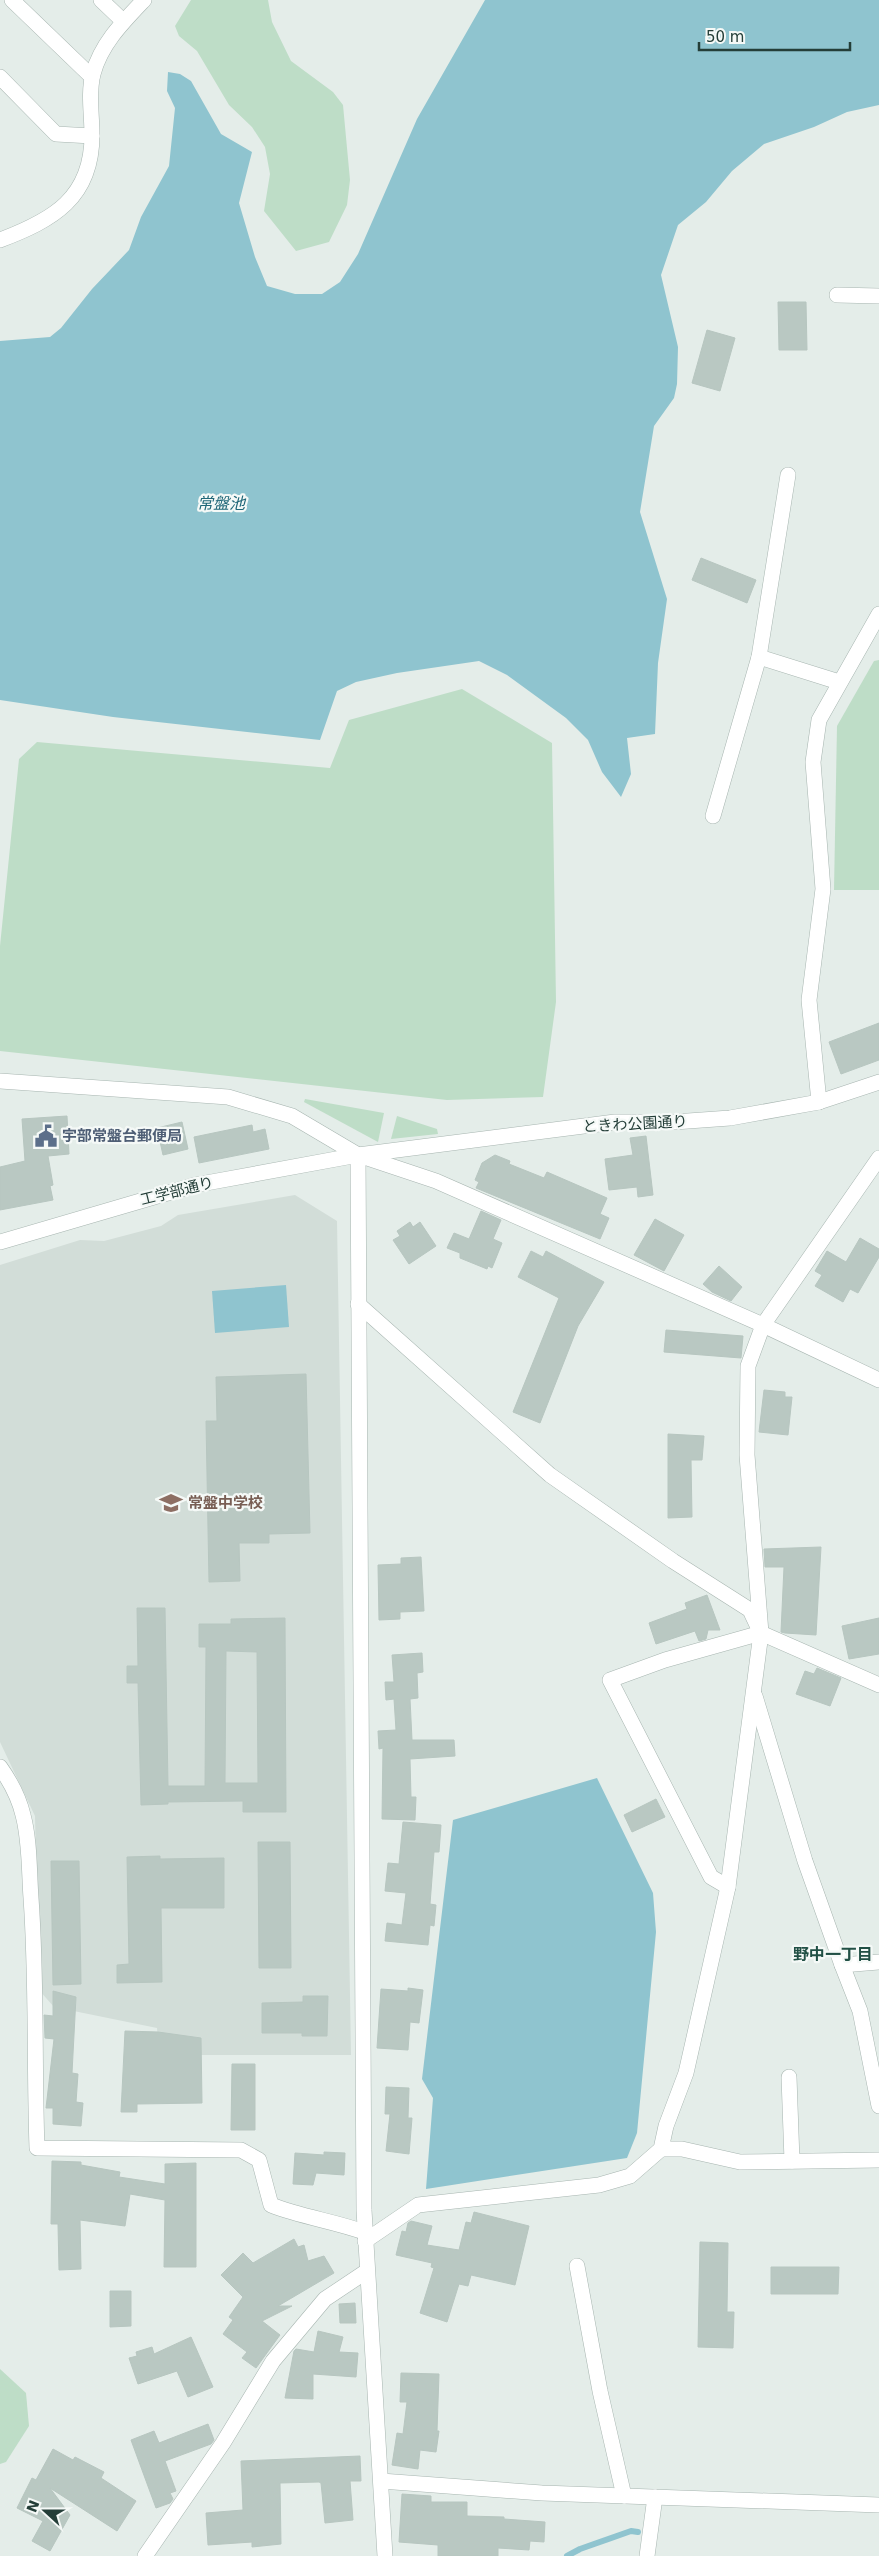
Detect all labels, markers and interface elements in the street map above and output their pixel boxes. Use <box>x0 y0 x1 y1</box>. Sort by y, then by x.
scale bar <box>699 20 850 52</box>
text: 50 m <box>706 28 744 46</box>
water label: 常盤池 <box>197 494 247 513</box>
street label: ときわ公園通り <box>582 1112 688 1136</box>
public building icon: 宇部常盤台郵便局 <box>33 1123 59 1149</box>
place label: 宇部常盤台郵便局 <box>62 1127 182 1145</box>
street label: 工学部通り <box>138 1173 216 1209</box>
school or university icon: 常盤中学校 <box>158 1490 184 1516</box>
place label: 常盤中学校 <box>188 1494 263 1512</box>
district label: 野中一丁目 <box>793 1945 873 1964</box>
north arrow <box>20 2486 70 2536</box>
text: N <box>23 2498 42 2515</box>

